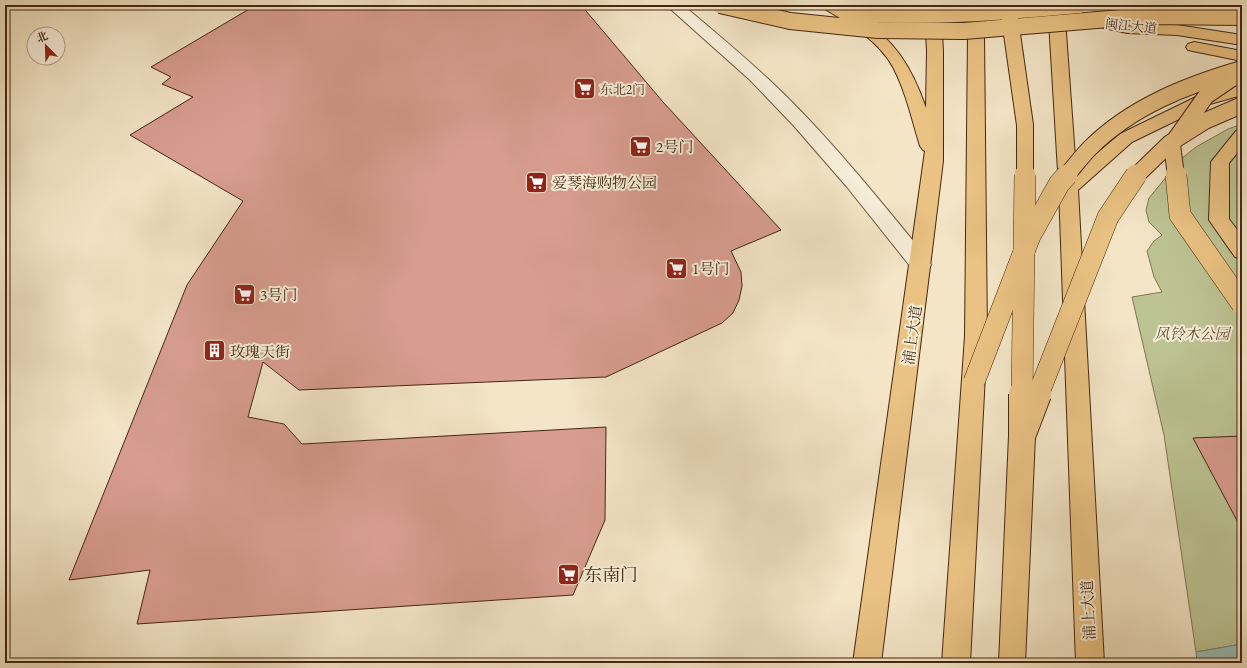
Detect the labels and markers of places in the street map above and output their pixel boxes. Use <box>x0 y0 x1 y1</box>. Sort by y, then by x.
supermarket icon: 东北2门 <box>572 76 598 102</box>
place label: 东北2门 <box>600 81 645 98</box>
supermarket icon: 2号门 <box>628 133 654 159</box>
place label: 2号门 <box>656 137 693 156</box>
supermarket icon: 爱琴海购物公园 <box>524 169 550 195</box>
place label: 爱琴海购物公园 <box>552 173 657 192</box>
supermarket icon: 1号门 <box>663 255 689 281</box>
place label: 1号门 <box>692 259 729 278</box>
supermarket icon: 3号门 <box>231 281 257 307</box>
place label: 3号门 <box>260 285 297 304</box>
building icon: 玫瑰天街 <box>201 338 227 364</box>
place label: 玫瑰天街 <box>230 342 290 361</box>
supermarket icon: 东南门 <box>555 561 581 587</box>
place label: 东南门 <box>584 563 638 586</box>

